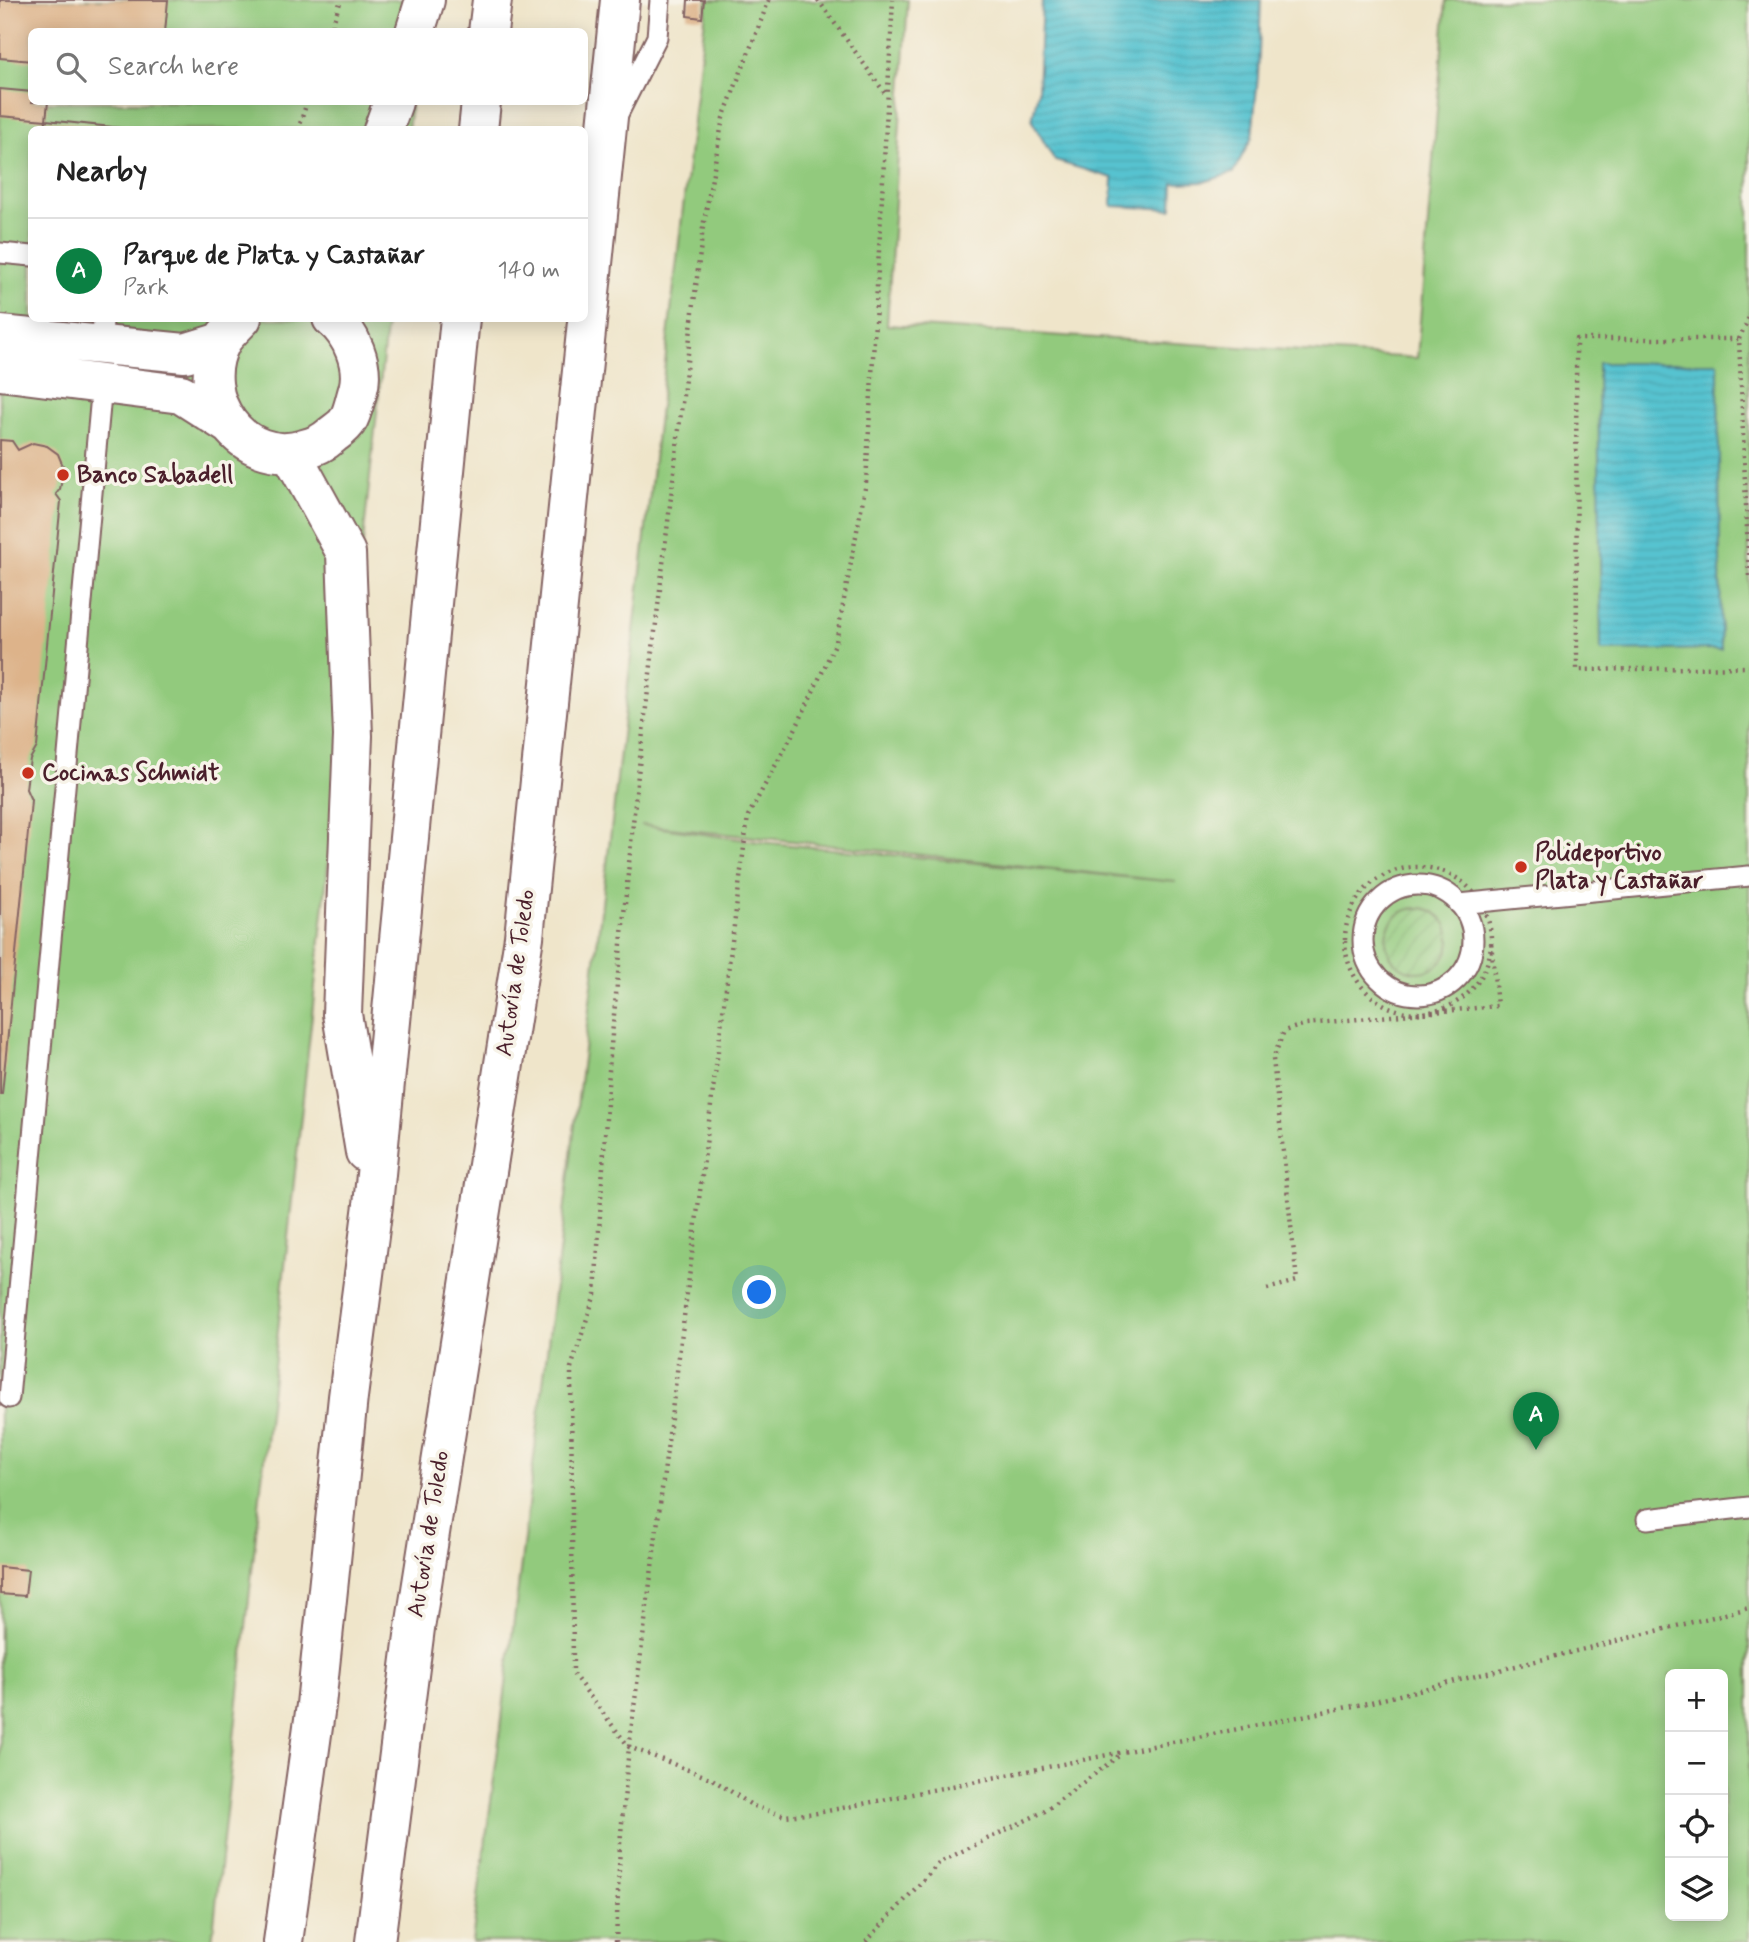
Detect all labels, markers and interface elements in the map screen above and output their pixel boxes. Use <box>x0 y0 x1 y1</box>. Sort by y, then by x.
search box <box>28 28 588 105</box>
icon: search <box>52 48 90 86</box>
text: Search here <box>108 50 239 84</box>
text: Nearby <box>56 152 147 191</box>
text: Parque de Plata y Castañar <box>123 239 425 273</box>
text: A <box>71 256 87 286</box>
text: 140 m <box>497 256 560 286</box>
text: Park <box>123 273 169 303</box>
place label: Banco Sabadell <box>77 460 233 491</box>
marker: Banco Sabadell <box>55 467 71 483</box>
place label: Cocinas Schmidt <box>42 758 220 789</box>
marker: Cocinas Schmidt <box>20 765 36 781</box>
place label: Polideportivo Plata y Castañar <box>1535 838 1703 897</box>
marker: Polideportivo Plata y Castañar <box>1513 859 1529 875</box>
street label: Autovía de Toledo <box>489 887 543 1059</box>
your location <box>742 1275 776 1309</box>
pin: A <box>1513 1392 1559 1450</box>
street label: Autovía de Toledo <box>401 1448 457 1620</box>
map controls <box>1665 1669 1728 1921</box>
button: + <box>1665 1669 1728 1732</box>
button: − <box>1665 1732 1728 1795</box>
button: locate <box>1665 1795 1728 1858</box>
button: layers <box>1665 1858 1728 1921</box>

